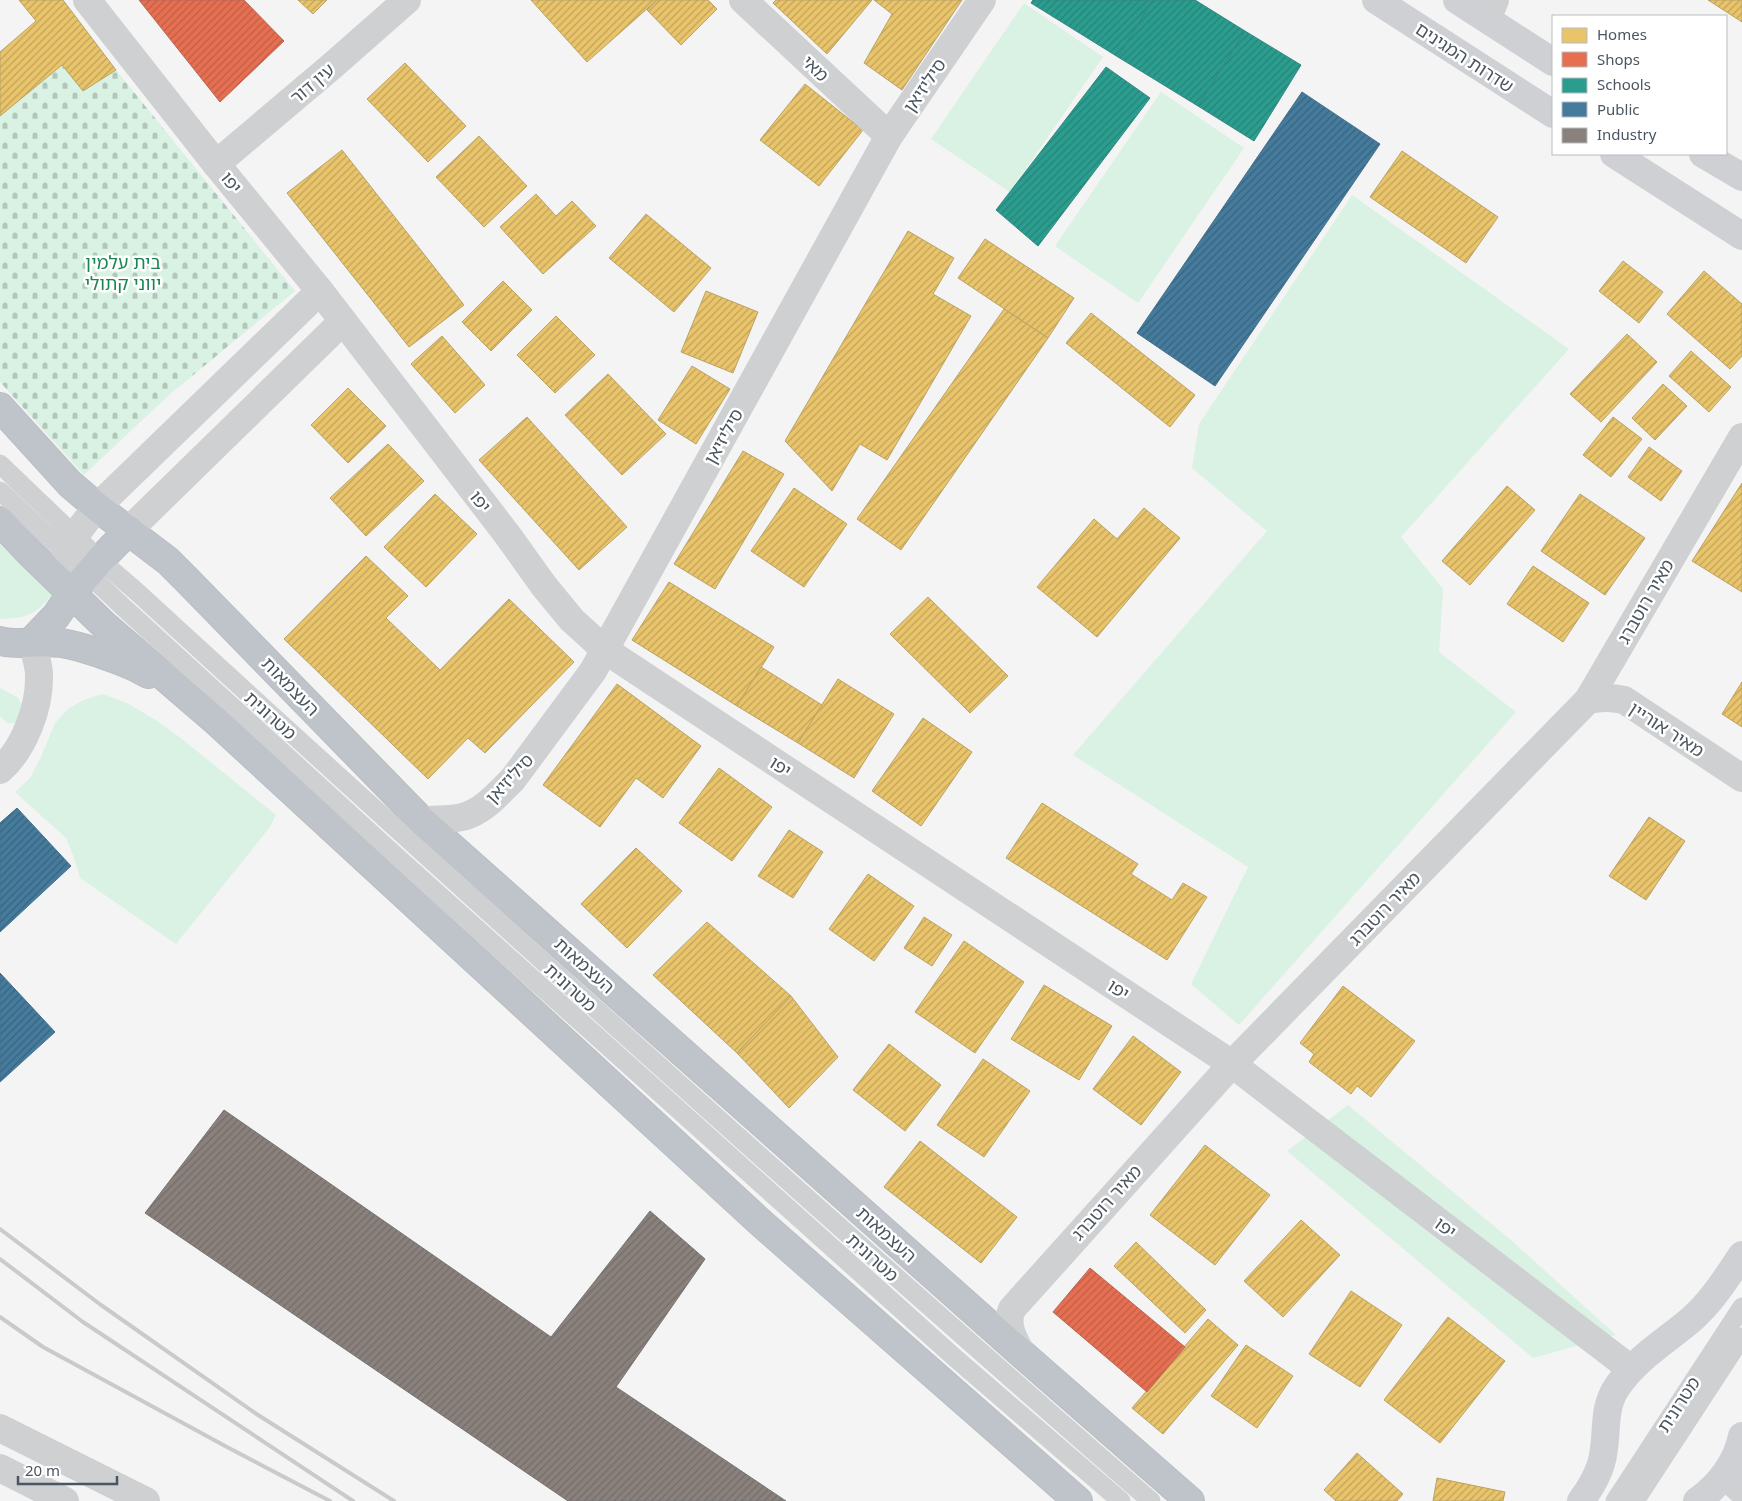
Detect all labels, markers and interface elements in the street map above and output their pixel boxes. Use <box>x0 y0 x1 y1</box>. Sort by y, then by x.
legend <box>1552 15 1727 155</box>
street label: שדרות המגינים <box>1411 16 1519 98</box>
text: Homes <box>1597 24 1647 44</box>
text: Shops <box>1597 49 1640 69</box>
street label: מאי <box>797 50 835 86</box>
street label: סיליזיאן <box>897 53 951 117</box>
street label: עין דור <box>285 57 339 109</box>
text: Schools <box>1597 74 1651 94</box>
text: Public <box>1597 99 1640 119</box>
text: Industry <box>1597 124 1657 144</box>
street label: יפו <box>216 166 248 198</box>
park label: בית עלמין יווני קתולי <box>85 250 161 295</box>
street label: סיליזיאן <box>698 404 748 468</box>
street label: יפו <box>465 485 497 517</box>
street label: מאיר רוטברג <box>1611 554 1679 648</box>
street label: העצמאות <box>257 651 325 721</box>
street label: מטרונית <box>240 685 302 745</box>
street label: מאיר אוריין <box>1625 696 1709 762</box>
street label: סיליזיאן <box>480 748 538 808</box>
street label: יפו <box>766 750 796 782</box>
street label: מאיר רוטברג <box>1343 866 1425 950</box>
street label: העצמאות <box>550 932 620 998</box>
street label: מטרונית <box>540 957 602 1017</box>
street label: יפו <box>1104 973 1134 1005</box>
street label: מאיר רוטברג <box>1066 1159 1146 1245</box>
street label: העצמאות <box>852 1201 922 1267</box>
street label: יפו <box>1430 1211 1462 1243</box>
street label: מטרונית <box>842 1227 904 1287</box>
street label: מטרונית <box>1651 1371 1705 1436</box>
scale bar <box>18 1454 116 1486</box>
text: 20 m <box>25 1460 60 1480</box>

